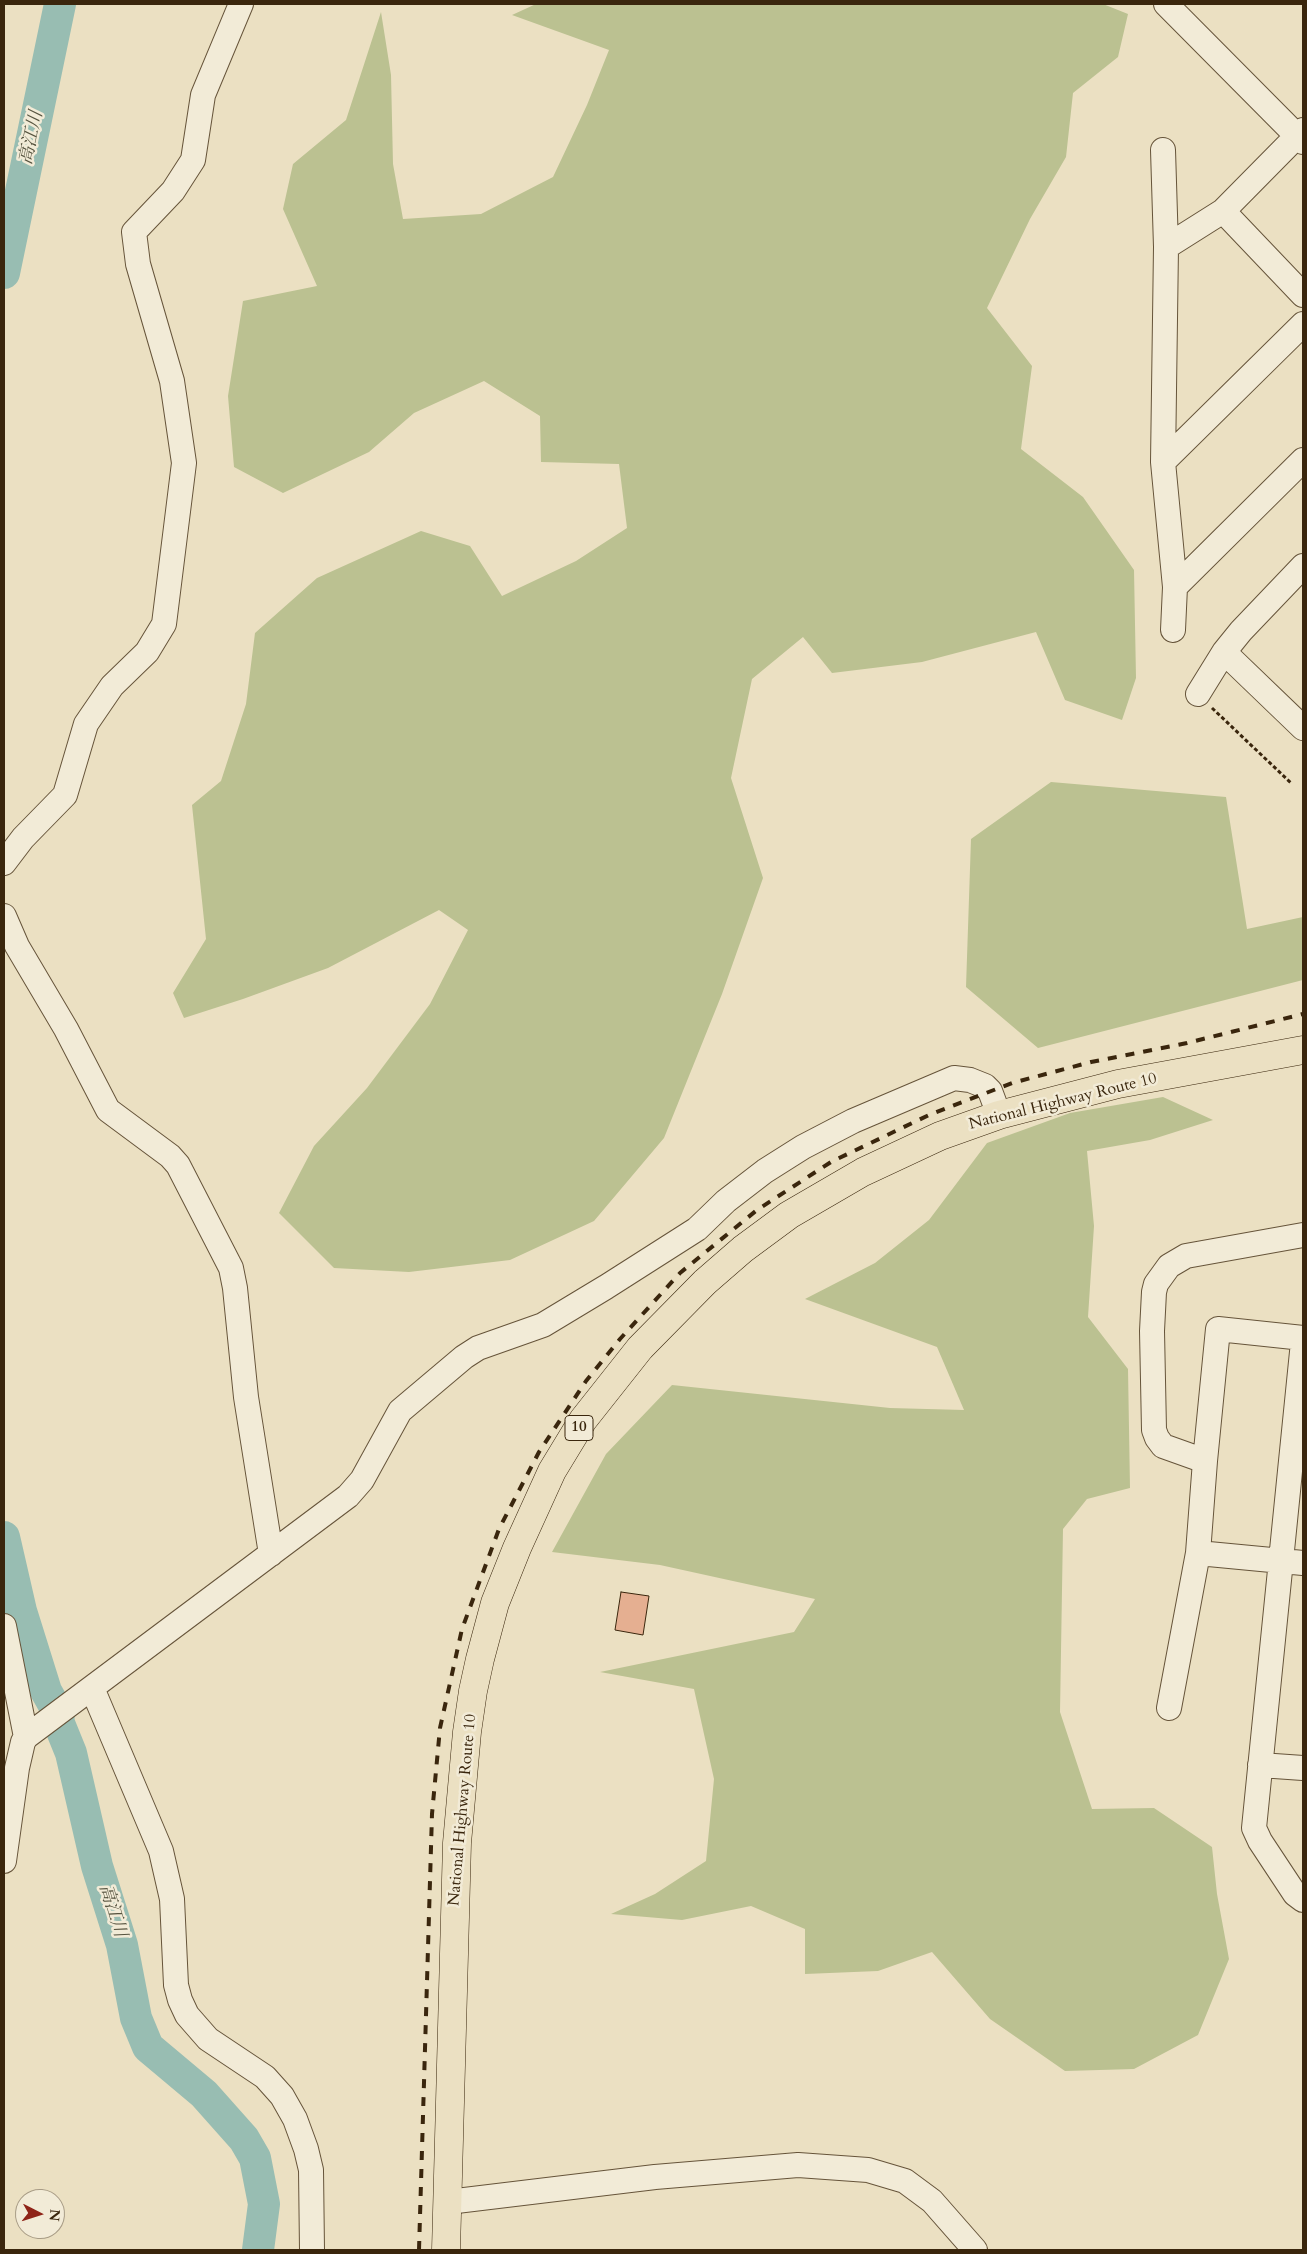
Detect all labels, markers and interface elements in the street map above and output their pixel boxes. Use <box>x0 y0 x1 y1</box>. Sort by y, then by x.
water label: 高江川 <box>16 109 48 167</box>
street label: National Highway Route 10 <box>967 1069 1159 1135</box>
road number: 10 <box>565 1416 593 1440</box>
street label: National Highway Route 10 <box>445 1713 481 1907</box>
water label: 高江川 <box>94 1882 130 1940</box>
north arrow <box>15 2189 65 2239</box>
text: N <box>44 2208 64 2222</box>

